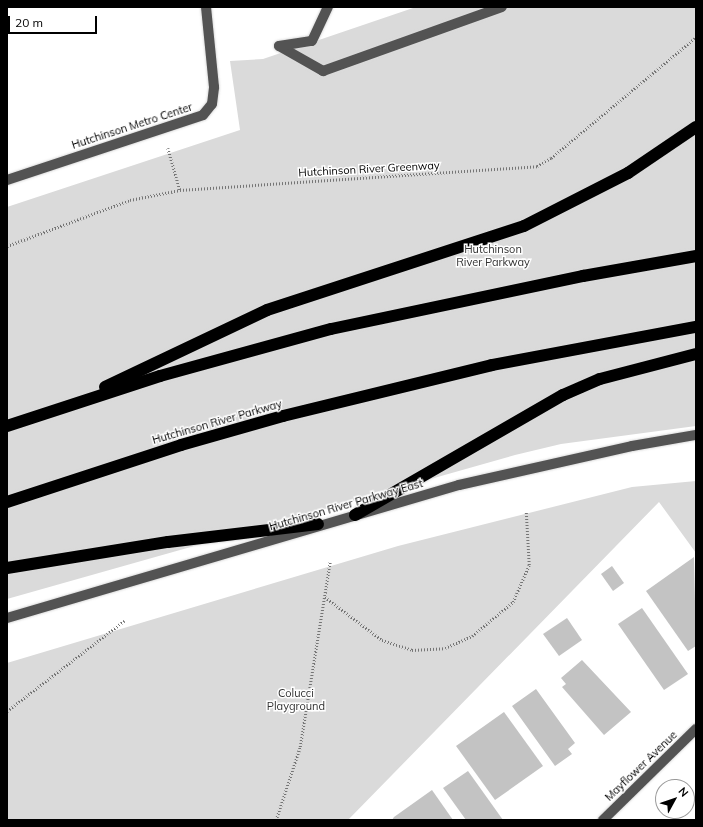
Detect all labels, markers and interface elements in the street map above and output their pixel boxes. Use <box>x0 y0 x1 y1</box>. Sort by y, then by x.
scale bar <box>10 8 99 34</box>
text: 20 m <box>15 15 43 30</box>
street label: Hutchinson Metro Center <box>70 100 194 152</box>
street label: Hutchinson River Greenway <box>298 159 440 179</box>
park label: Hutchinson River Parkway <box>456 243 530 269</box>
street label: Hutchinson River Parkway <box>151 397 283 447</box>
street label: Hutchinson River Parkway East <box>268 477 424 533</box>
park label: Colucci Playground <box>267 687 325 713</box>
street label: Mayflower Avenue <box>602 728 680 804</box>
north arrow <box>655 779 695 819</box>
text: N <box>675 784 691 800</box>

